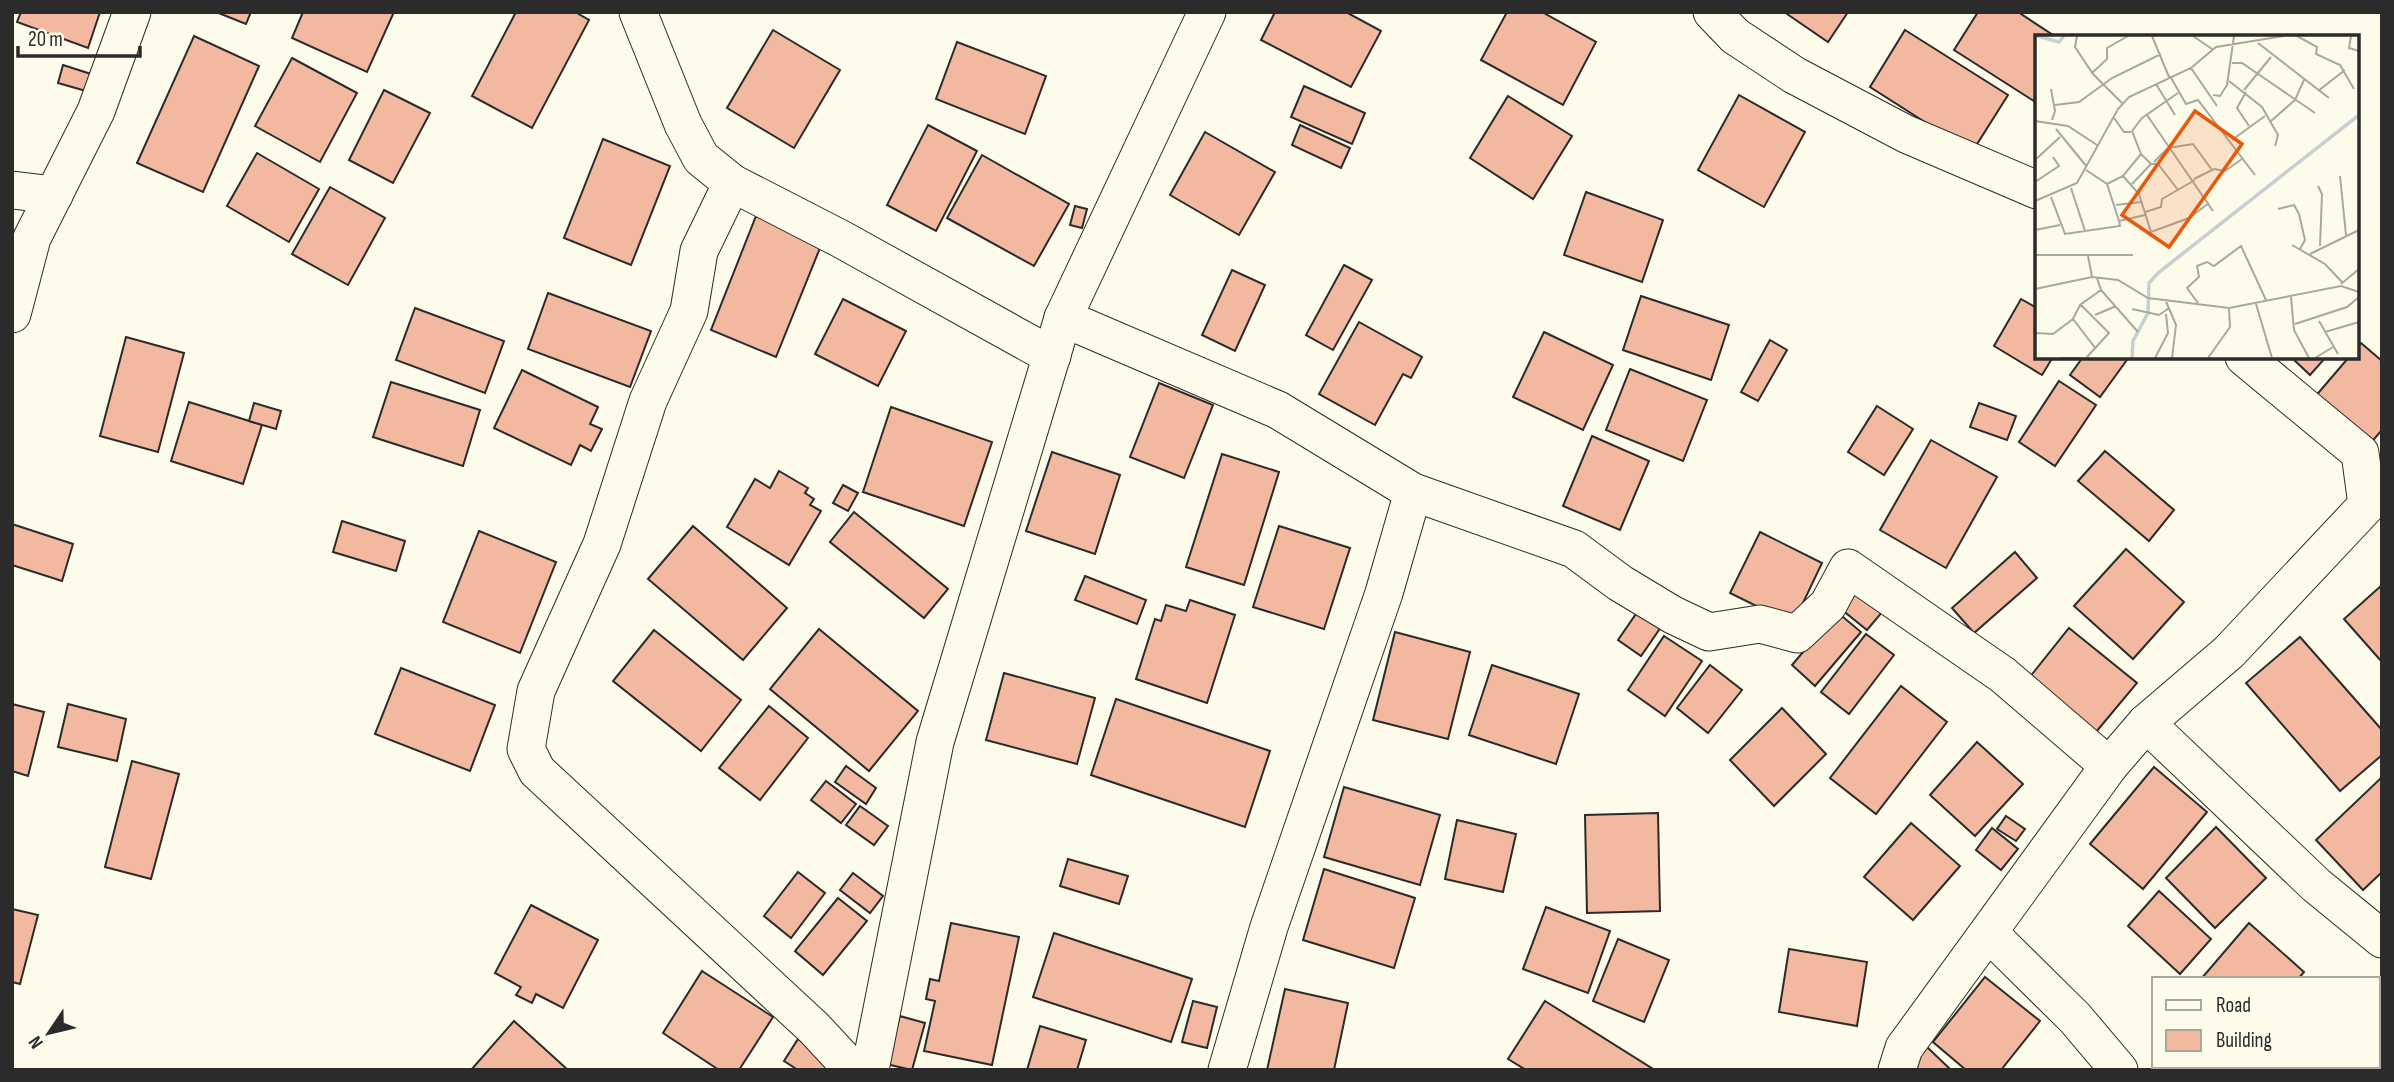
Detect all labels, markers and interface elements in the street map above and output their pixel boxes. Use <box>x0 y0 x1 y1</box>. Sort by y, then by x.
scale bar <box>18 14 140 58</box>
text: 20 m <box>28 27 63 52</box>
inset map <box>2035 35 2359 359</box>
legend <box>2152 977 2380 1068</box>
text: Road <box>2216 993 2251 1018</box>
north arrow <box>14 998 84 1068</box>
text: Building <box>2216 1028 2272 1053</box>
text: N <box>24 1031 49 1053</box>

